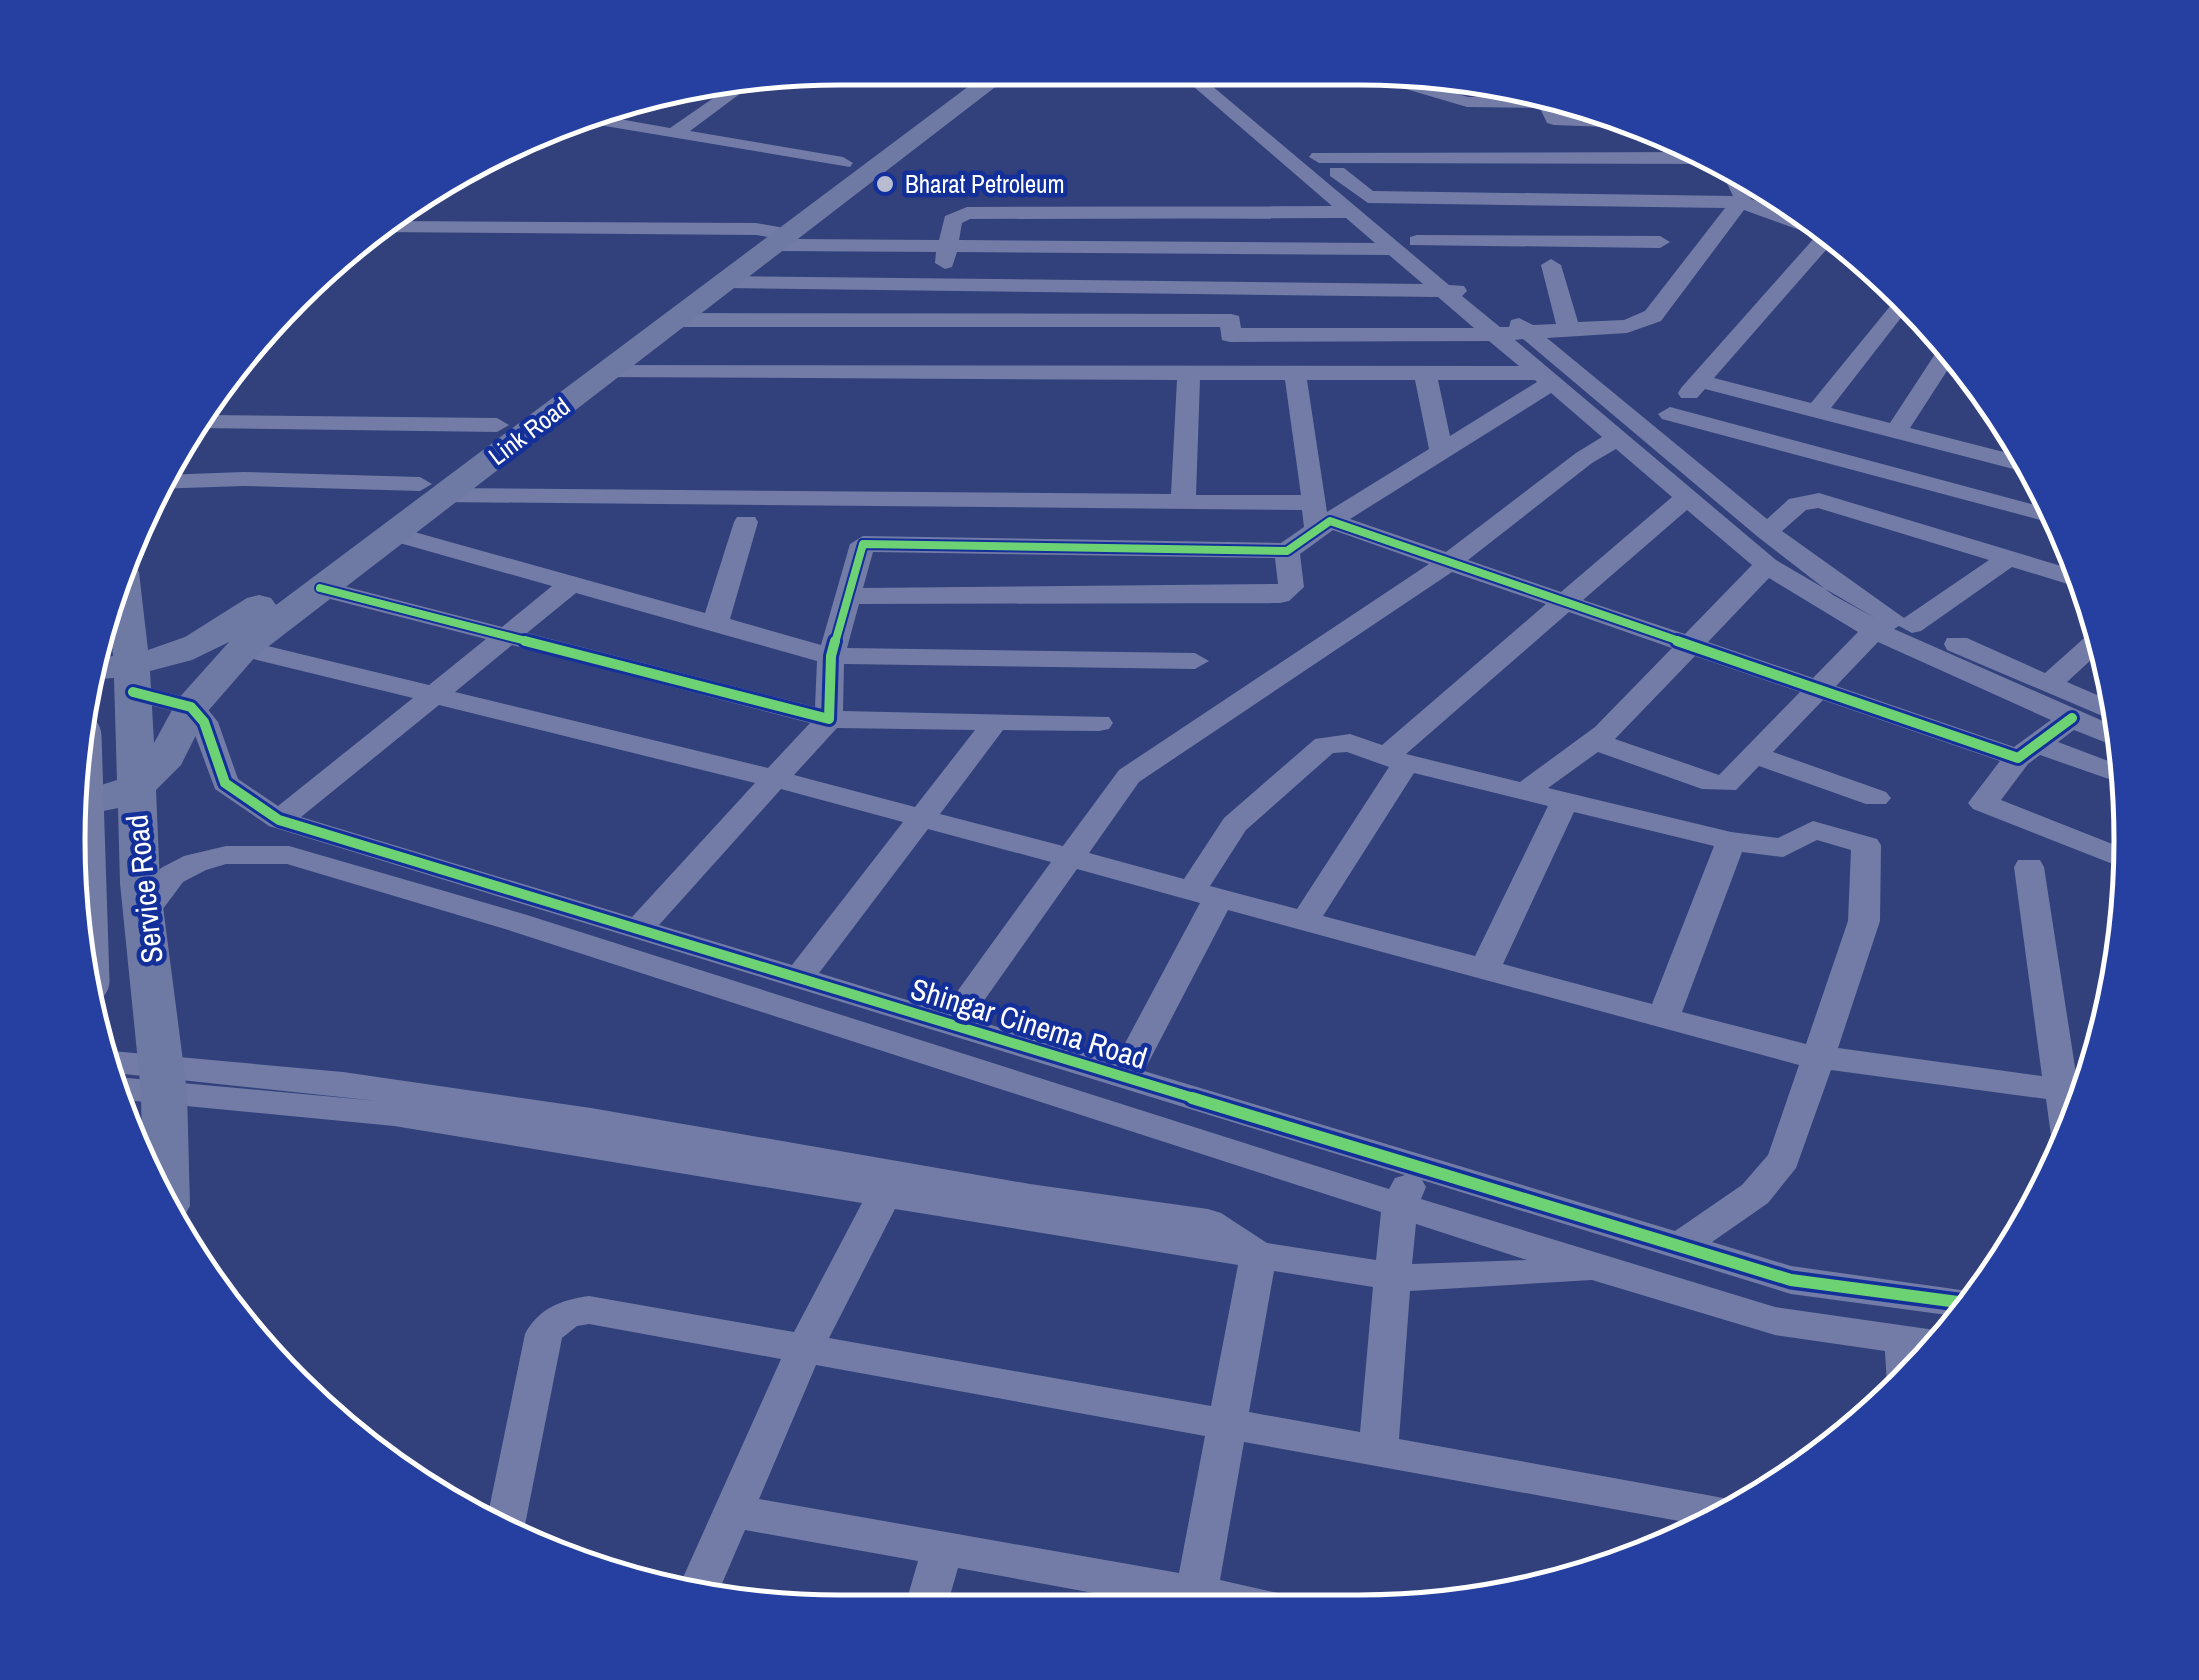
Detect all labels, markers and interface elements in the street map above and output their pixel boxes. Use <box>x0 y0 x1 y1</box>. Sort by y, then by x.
place label: Bharat Petroleum <box>905 167 1065 201</box>
marker: Bharat Petroleum <box>874 173 896 195</box>
street label: Link Road <box>481 389 577 473</box>
street label: Service Road <box>116 813 172 965</box>
street label: Shingar Cinema Road <box>906 968 1152 1078</box>

